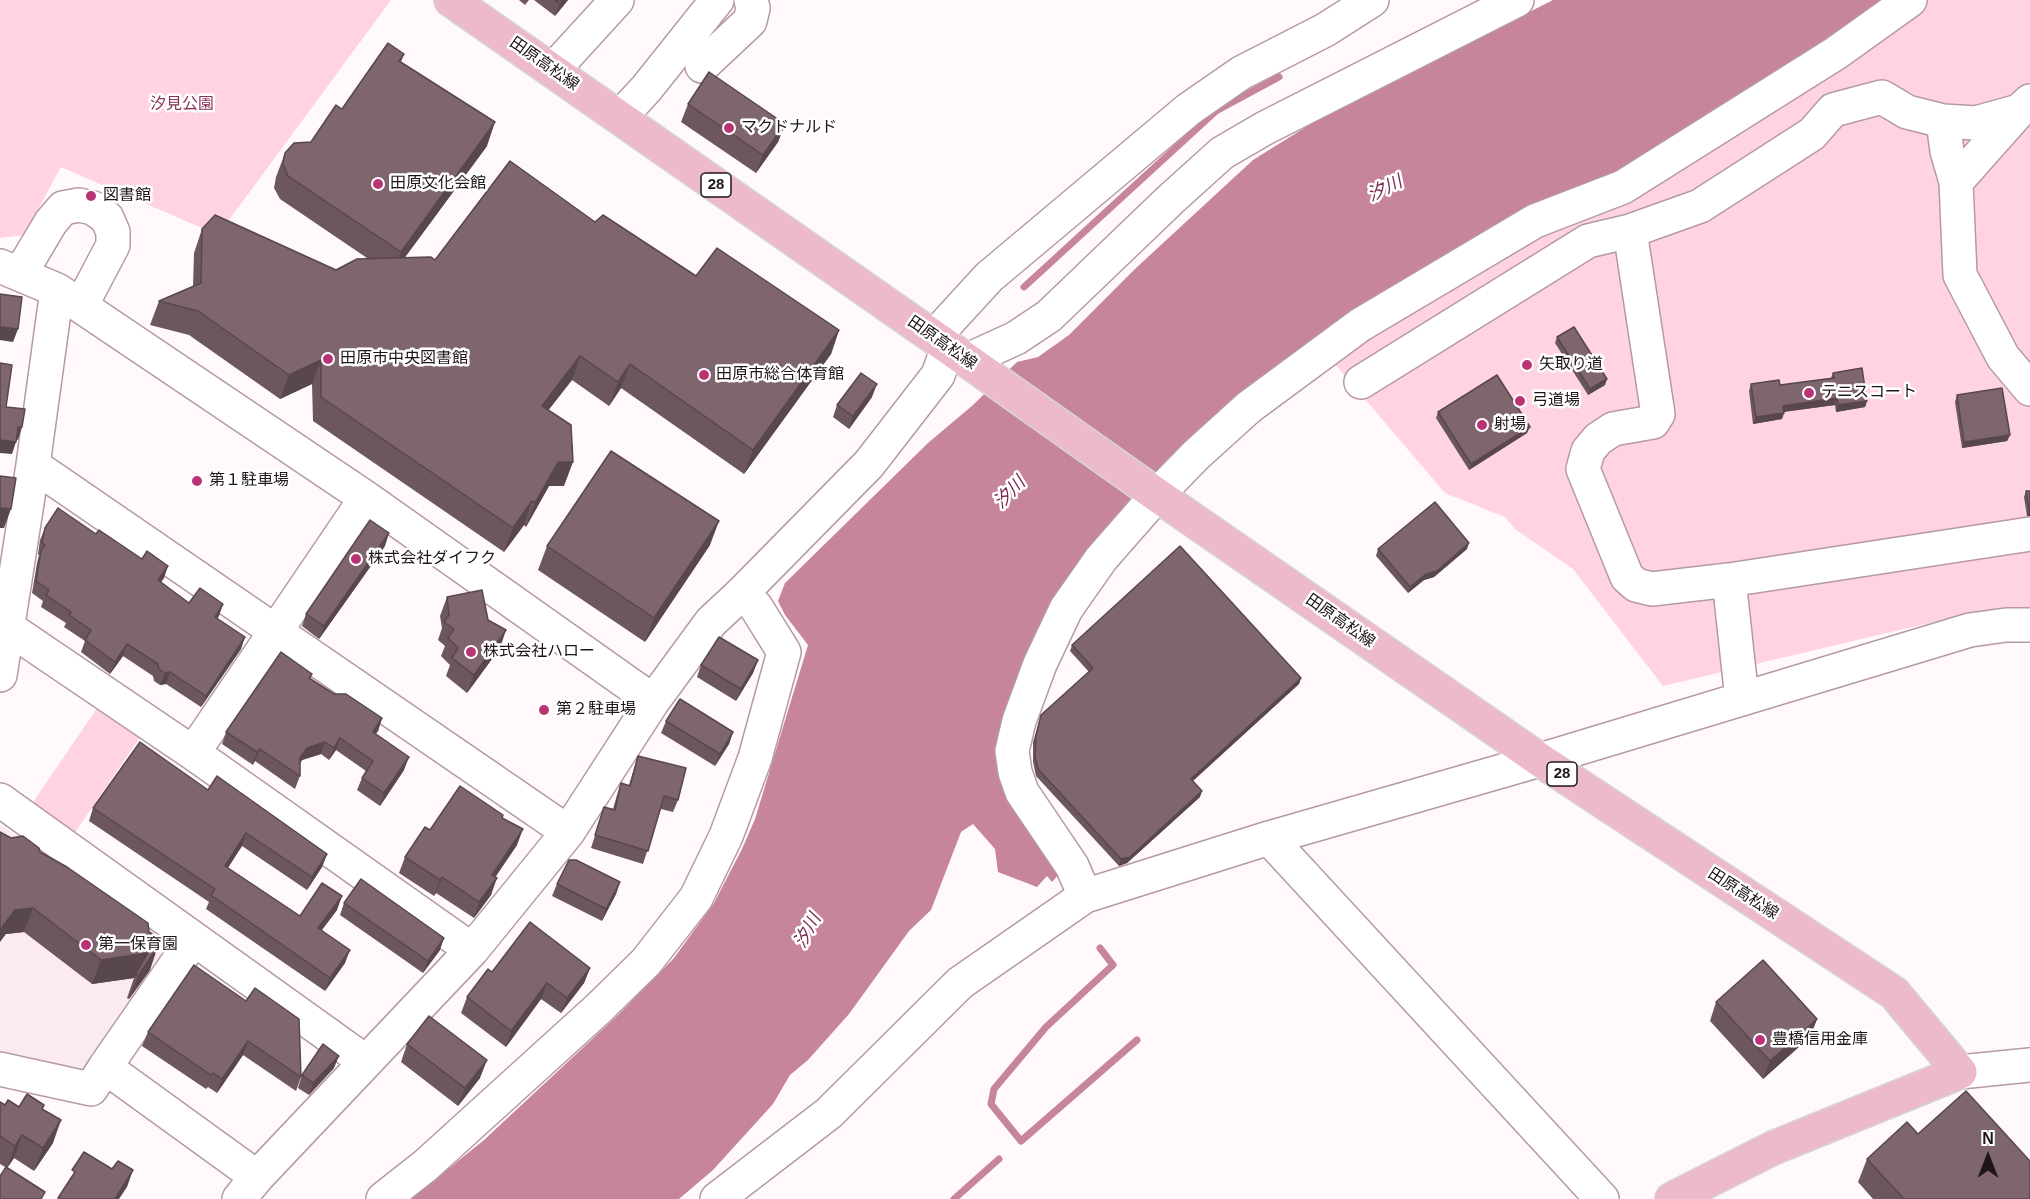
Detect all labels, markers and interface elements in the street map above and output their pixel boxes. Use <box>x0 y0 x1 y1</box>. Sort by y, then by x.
street label: 田原高松線 <box>506 33 582 95</box>
park label: 汐見公園 <box>150 95 214 115</box>
place label: マクドナルド <box>741 118 837 138</box>
marker: マクドナルド <box>722 121 736 135</box>
water label: 汐川 <box>1364 171 1406 207</box>
road number: 28 <box>701 173 731 197</box>
place label: 田原文化会館 <box>390 174 486 194</box>
marker: 田原文化会館 <box>371 177 385 191</box>
place label: 図書館 <box>103 186 151 206</box>
marker: 図書館 <box>84 189 98 203</box>
street label: 田原高松線 <box>904 312 980 374</box>
place label: 田原市中央図書館 <box>340 349 468 369</box>
marker: 田原市中央図書館 <box>321 352 335 366</box>
place label: 矢取り道 <box>1539 355 1603 375</box>
marker: 矢取り道 <box>1520 358 1534 372</box>
place label: 田原市総合体育館 <box>716 365 844 385</box>
marker: 田原市総合体育館 <box>697 368 711 382</box>
place label: テニスコート <box>1821 383 1917 403</box>
marker: テニスコート <box>1802 386 1816 400</box>
place label: 弓道場 <box>1532 391 1580 411</box>
marker: 弓道場 <box>1513 394 1527 408</box>
place label: 射場 <box>1494 415 1526 435</box>
marker: 射場 <box>1475 418 1489 432</box>
place label: 第１駐車場 <box>209 471 289 491</box>
water label: 汐川 <box>990 473 1030 513</box>
marker: 第１駐車場 <box>190 474 204 488</box>
place label: 株式会社ダイフク <box>368 549 496 569</box>
marker: 株式会社ダイフク <box>349 552 363 566</box>
street label: 田原高松線 <box>1302 590 1378 652</box>
place label: 株式会社ハロー <box>483 642 595 662</box>
marker: 株式会社ハロー <box>464 645 478 659</box>
place label: 第２駐車場 <box>556 700 636 720</box>
marker: 第２駐車場 <box>537 703 551 717</box>
road number: 28 <box>1547 762 1577 786</box>
street label: 田原高松線 <box>1704 864 1782 924</box>
water label: 汐川 <box>790 910 826 952</box>
place label: 第一保育園 <box>98 935 178 955</box>
marker: 第一保育園 <box>79 938 93 952</box>
place label: 豊橋信用金庫 <box>1772 1030 1868 1050</box>
marker: 豊橋信用金庫 <box>1753 1033 1767 1047</box>
north arrow <box>1958 1127 2018 1187</box>
text: N <box>1982 1130 1994 1147</box>

